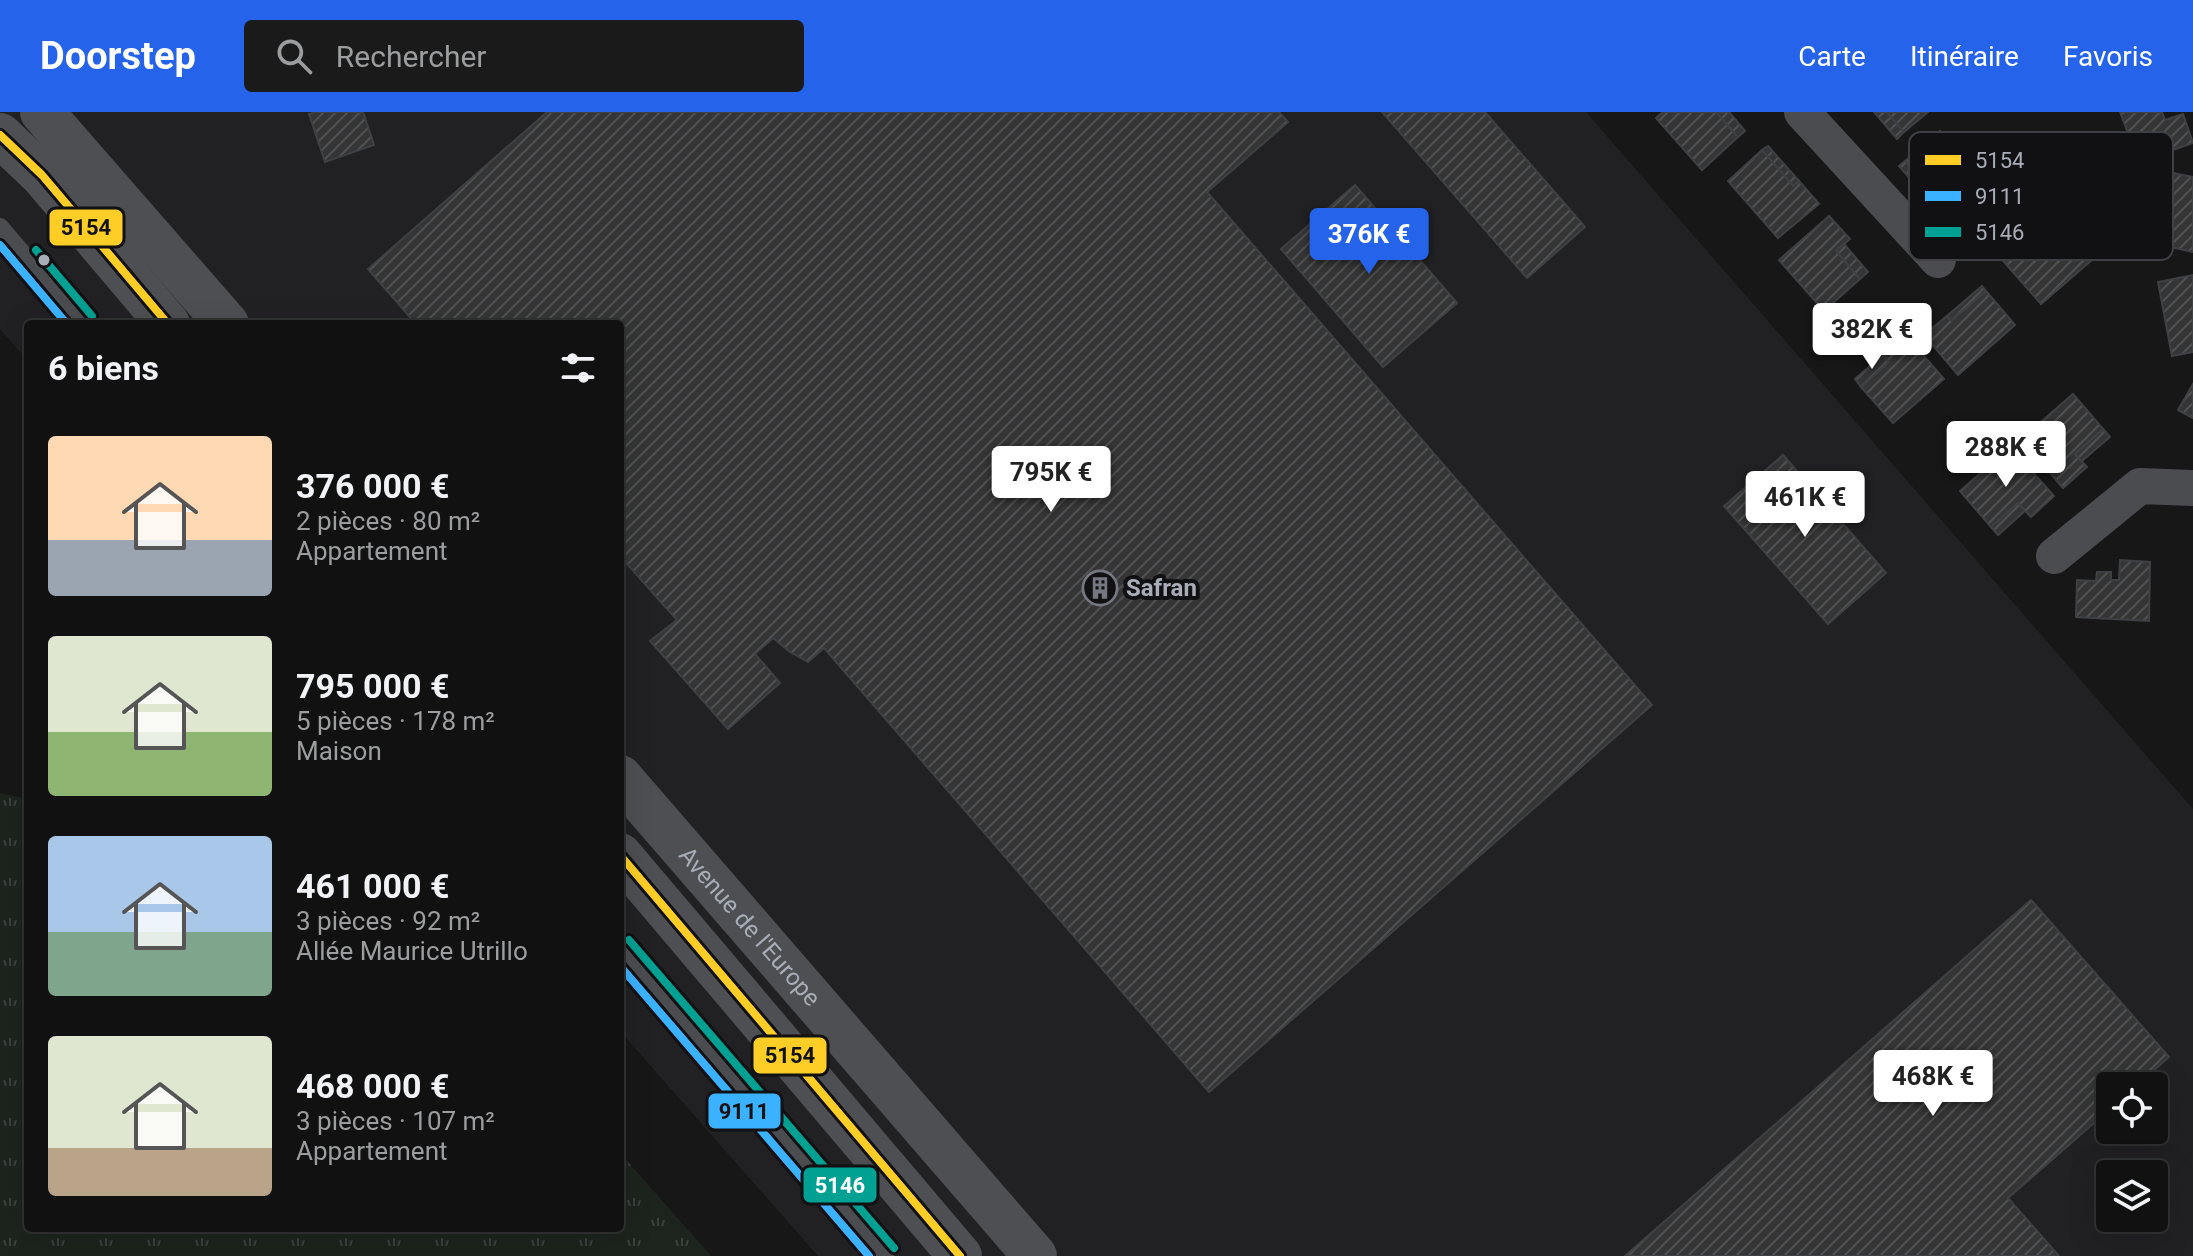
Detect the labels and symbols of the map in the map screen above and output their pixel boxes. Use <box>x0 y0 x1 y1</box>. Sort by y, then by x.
legend <box>1909 132 2173 260</box>
text: 5154 <box>1975 148 2024 173</box>
text: 9111 <box>1975 184 2024 209</box>
line badge: 5154 <box>48 208 124 247</box>
pin: 376K € <box>1304 208 1434 276</box>
text: 5154 <box>61 215 112 240</box>
text: 5146 <box>1975 220 2024 245</box>
unlabelled marker <box>36 252 52 268</box>
pin: 382K € <box>1807 303 1937 371</box>
pin: 288K € <box>1941 421 2071 489</box>
pin: 795K € <box>986 446 1116 514</box>
pin: 461K € <box>1740 471 1870 539</box>
building icon: Safran <box>1081 569 1119 607</box>
place label: Safran <box>1126 574 1197 602</box>
street label: Avenue de l'Europe <box>673 841 826 1012</box>
line badge: 5154 <box>752 1036 828 1075</box>
text: 5154 <box>765 1043 816 1068</box>
pin: 468K € <box>1868 1050 1998 1118</box>
line badge: 9111 <box>707 1092 782 1130</box>
text: 9111 <box>719 1099 769 1124</box>
line badge: 5146 <box>802 1166 878 1204</box>
text: 5146 <box>815 1173 865 1198</box>

